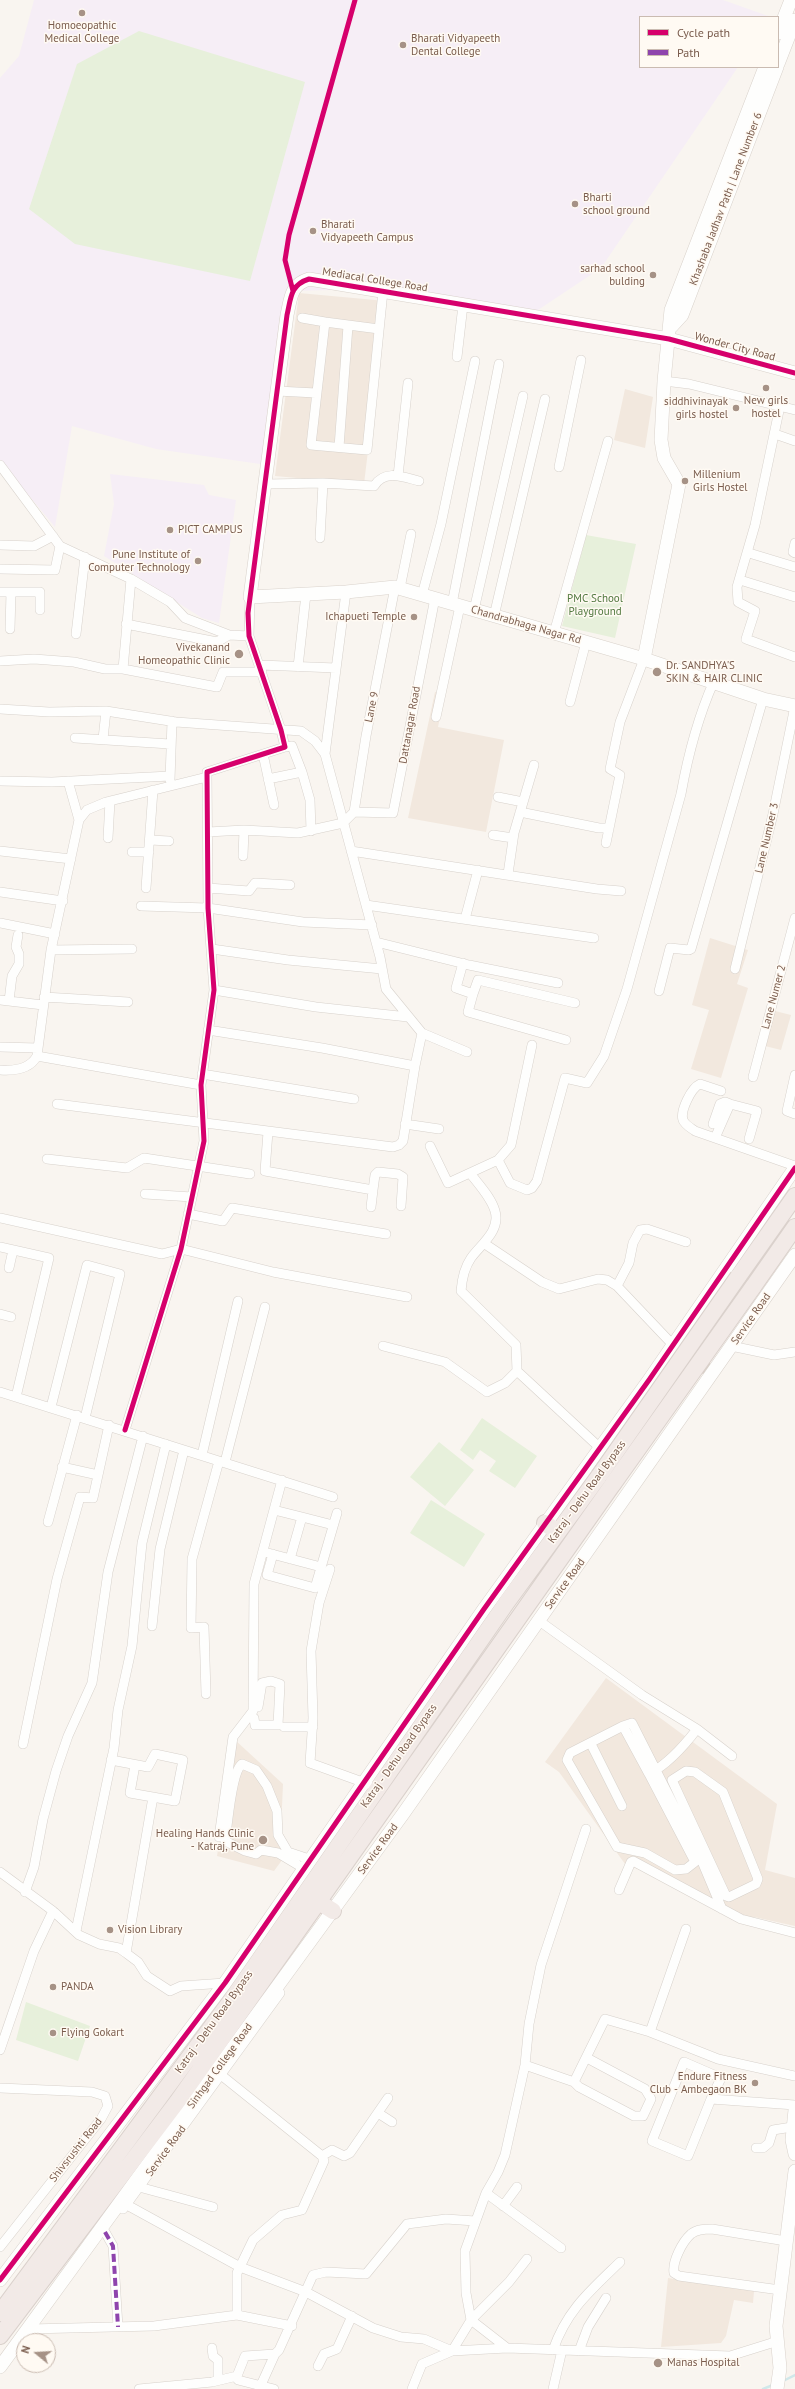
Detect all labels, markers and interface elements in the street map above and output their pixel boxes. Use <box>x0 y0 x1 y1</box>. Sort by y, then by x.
marker: Homoeopathic Medical College <box>77 8 87 18</box>
legend <box>639 16 779 68</box>
place label: Homoeopathic Medical College <box>45 19 119 45</box>
text: Cycle path <box>677 25 730 40</box>
place label: Bharati Vidyapeeth Dental College <box>411 32 500 58</box>
marker: Bharati Vidyapeeth Dental College <box>398 40 408 50</box>
text: Path <box>677 45 700 60</box>
street label: Khashaba Jadhav Path | Lane Number 6 <box>687 111 765 287</box>
place label: Bharti school ground <box>583 191 650 217</box>
marker: Bharti school ground <box>570 199 580 209</box>
place label: Bharati Vidyapeeth Campus <box>321 218 413 244</box>
marker: Bharati Vidyapeeth Campus <box>308 226 318 236</box>
place label: sarhad school bulding <box>580 262 645 288</box>
street label: Mediacal College Road <box>321 265 429 295</box>
marker: sarhad school bulding <box>648 270 658 280</box>
street label: Wonder City Road <box>693 330 777 364</box>
marker: New girls hostel <box>761 383 771 393</box>
place label: New girls hostel <box>744 394 788 420</box>
place label: siddhivinayak girls hostel <box>664 395 728 421</box>
marker: siddhivinayak girls hostel <box>731 403 741 413</box>
place label: Millenium Girls Hostel <box>693 468 748 494</box>
marker: Millenium Girls Hostel <box>680 476 690 486</box>
place label: PICT CAMPUS <box>178 523 243 537</box>
marker: PICT CAMPUS <box>165 525 175 535</box>
place label: Pune Institute of Computer Technology <box>88 548 190 574</box>
marker: Pune Institute of Computer Technology <box>193 556 203 566</box>
park label: PMC School Playground <box>567 592 623 618</box>
street label: Chandrabhaga Nagar Rd <box>469 603 583 647</box>
place label: Ichapueti Temple <box>325 610 406 624</box>
marker: Ichapueti Temple <box>409 612 419 622</box>
place label: Vivekanand Homeopathic Clinic <box>138 641 230 667</box>
marker: Vivekanand Homeopathic Clinic <box>233 648 245 660</box>
place label: Dr. SANDHYA'S SKIN & HAIR CLINIC <box>666 659 763 685</box>
marker: Dr. SANDHYA'S SKIN & HAIR CLINIC <box>651 666 663 678</box>
street label: Dattanagar Road <box>397 685 423 765</box>
street label: Lane 9 <box>362 690 382 724</box>
street label: Lane Number 3 <box>752 801 782 875</box>
street label: Lane Numer 2 <box>759 963 789 1031</box>
street label: Service Road <box>728 1291 774 1347</box>
street label: Katraj - Dehu Road Bypass <box>545 1438 629 1546</box>
street label: Service Road <box>542 1556 588 1612</box>
street label: Katraj - Dehu Road Bypass <box>358 1702 440 1810</box>
street label: Service Road <box>355 1821 401 1877</box>
place label: Healing Hands Clinic - Katraj, Pune <box>156 1827 254 1853</box>
marker: Healing Hands Clinic - Katraj, Pune <box>257 1834 269 1846</box>
place label: Vision Library <box>118 1923 182 1937</box>
marker: Vision Library <box>105 1925 115 1935</box>
street label: Katraj - Dehu Road Bypass <box>172 1968 256 2076</box>
place label: PANDA <box>61 1980 94 1994</box>
marker: PANDA <box>48 1982 58 1992</box>
street label: Sinhgad College Road <box>185 2021 255 2111</box>
place label: Flying Gokart <box>61 2026 124 2040</box>
marker: Flying Gokart <box>48 2028 58 2038</box>
place label: Endure Fitness Club - Ambegaon BK <box>650 2070 747 2096</box>
marker: Endure Fitness Club - Ambegaon BK <box>750 2078 760 2088</box>
street label: Shivsrushti Road <box>47 2115 105 2185</box>
street label: Service Road <box>143 2123 189 2179</box>
north arrow <box>16 2333 56 2373</box>
text: N <box>18 2344 33 2355</box>
place label: Manas Hospital <box>667 2356 739 2370</box>
marker: Manas Hospital <box>652 2357 664 2369</box>

